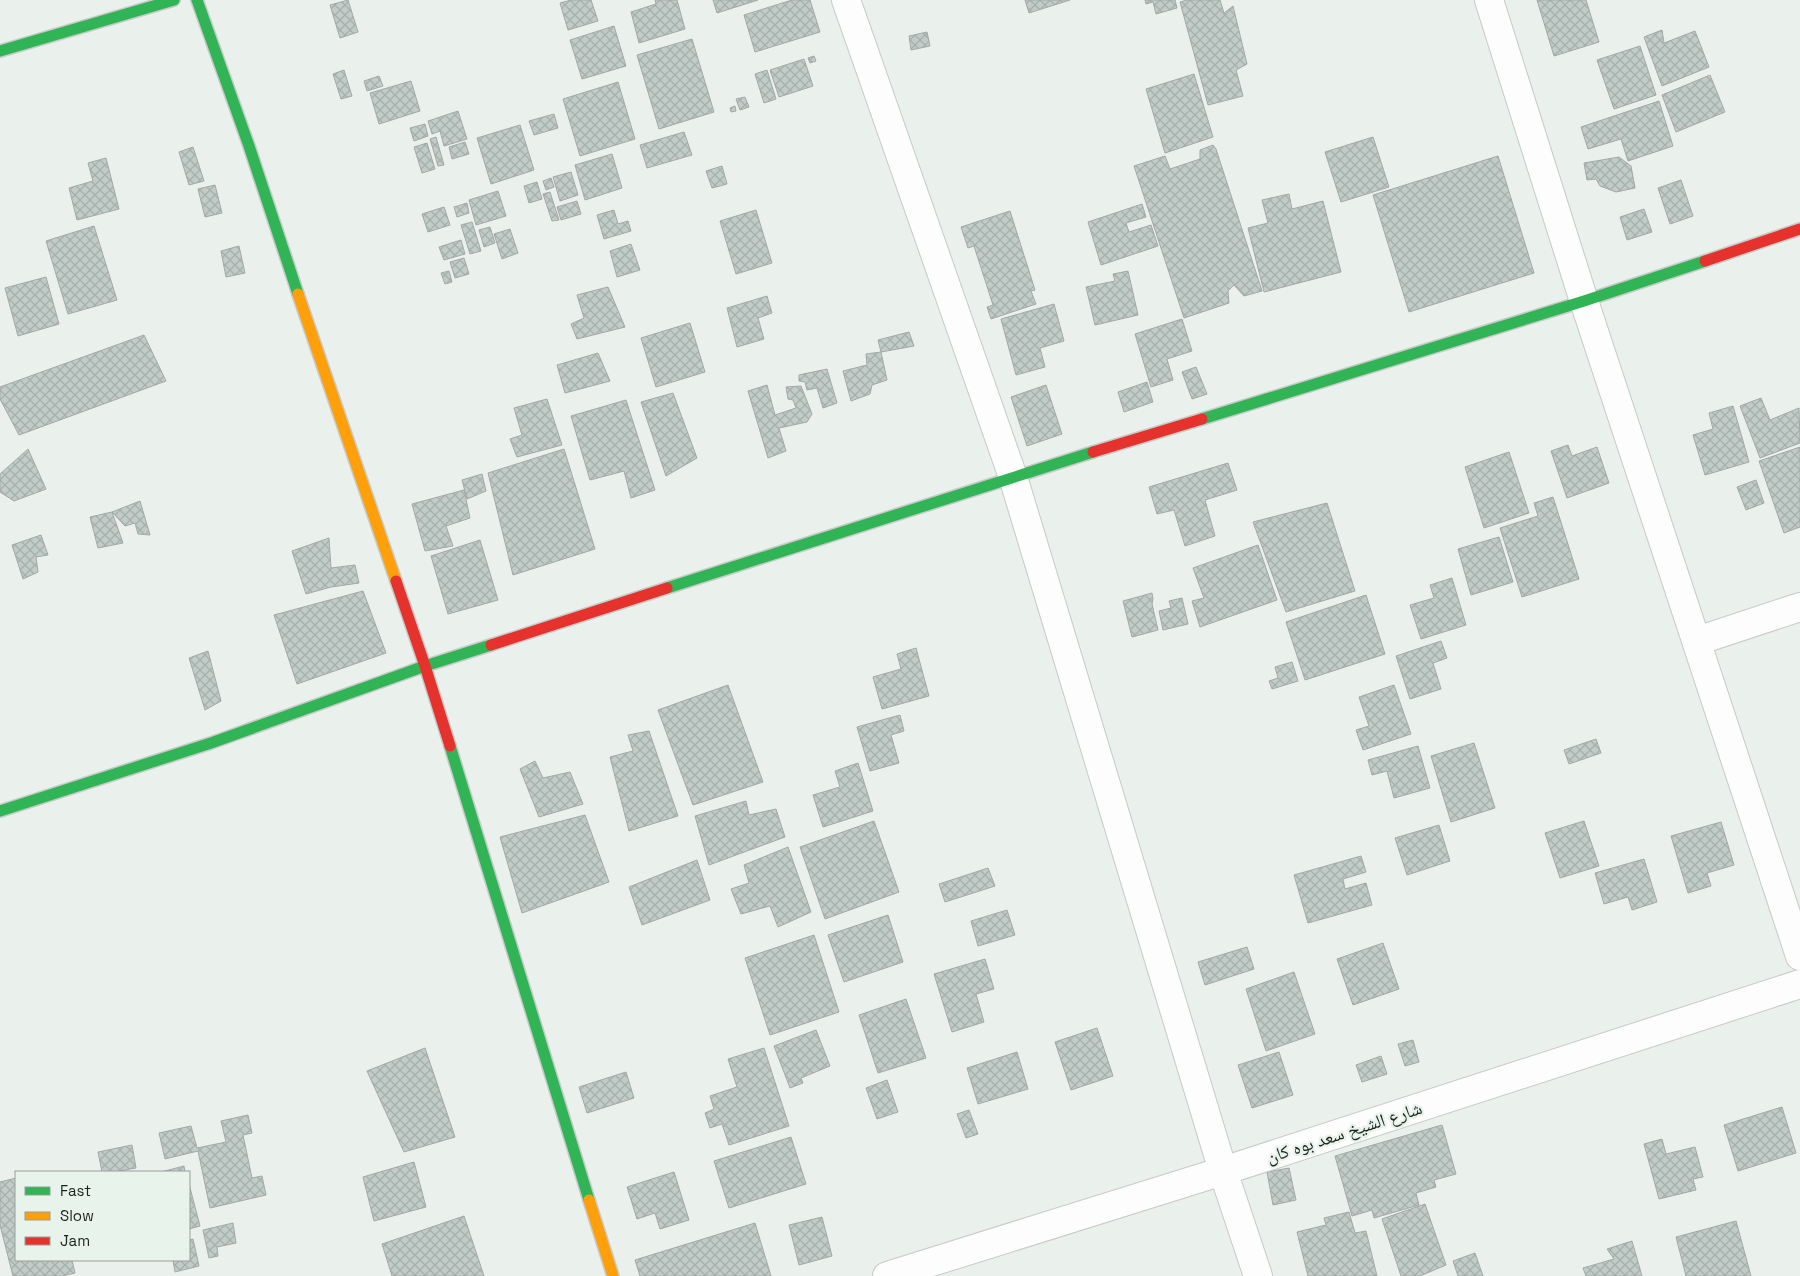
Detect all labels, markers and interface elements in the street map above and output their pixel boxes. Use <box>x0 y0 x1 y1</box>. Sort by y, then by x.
street label: شارع الشيخ سعد بوه كان <box>1263 1096 1425 1169</box>
legend <box>15 1171 190 1261</box>
text: Fast <box>60 1181 91 1200</box>
text: Slow <box>60 1206 94 1225</box>
text: Jam <box>60 1231 90 1250</box>

